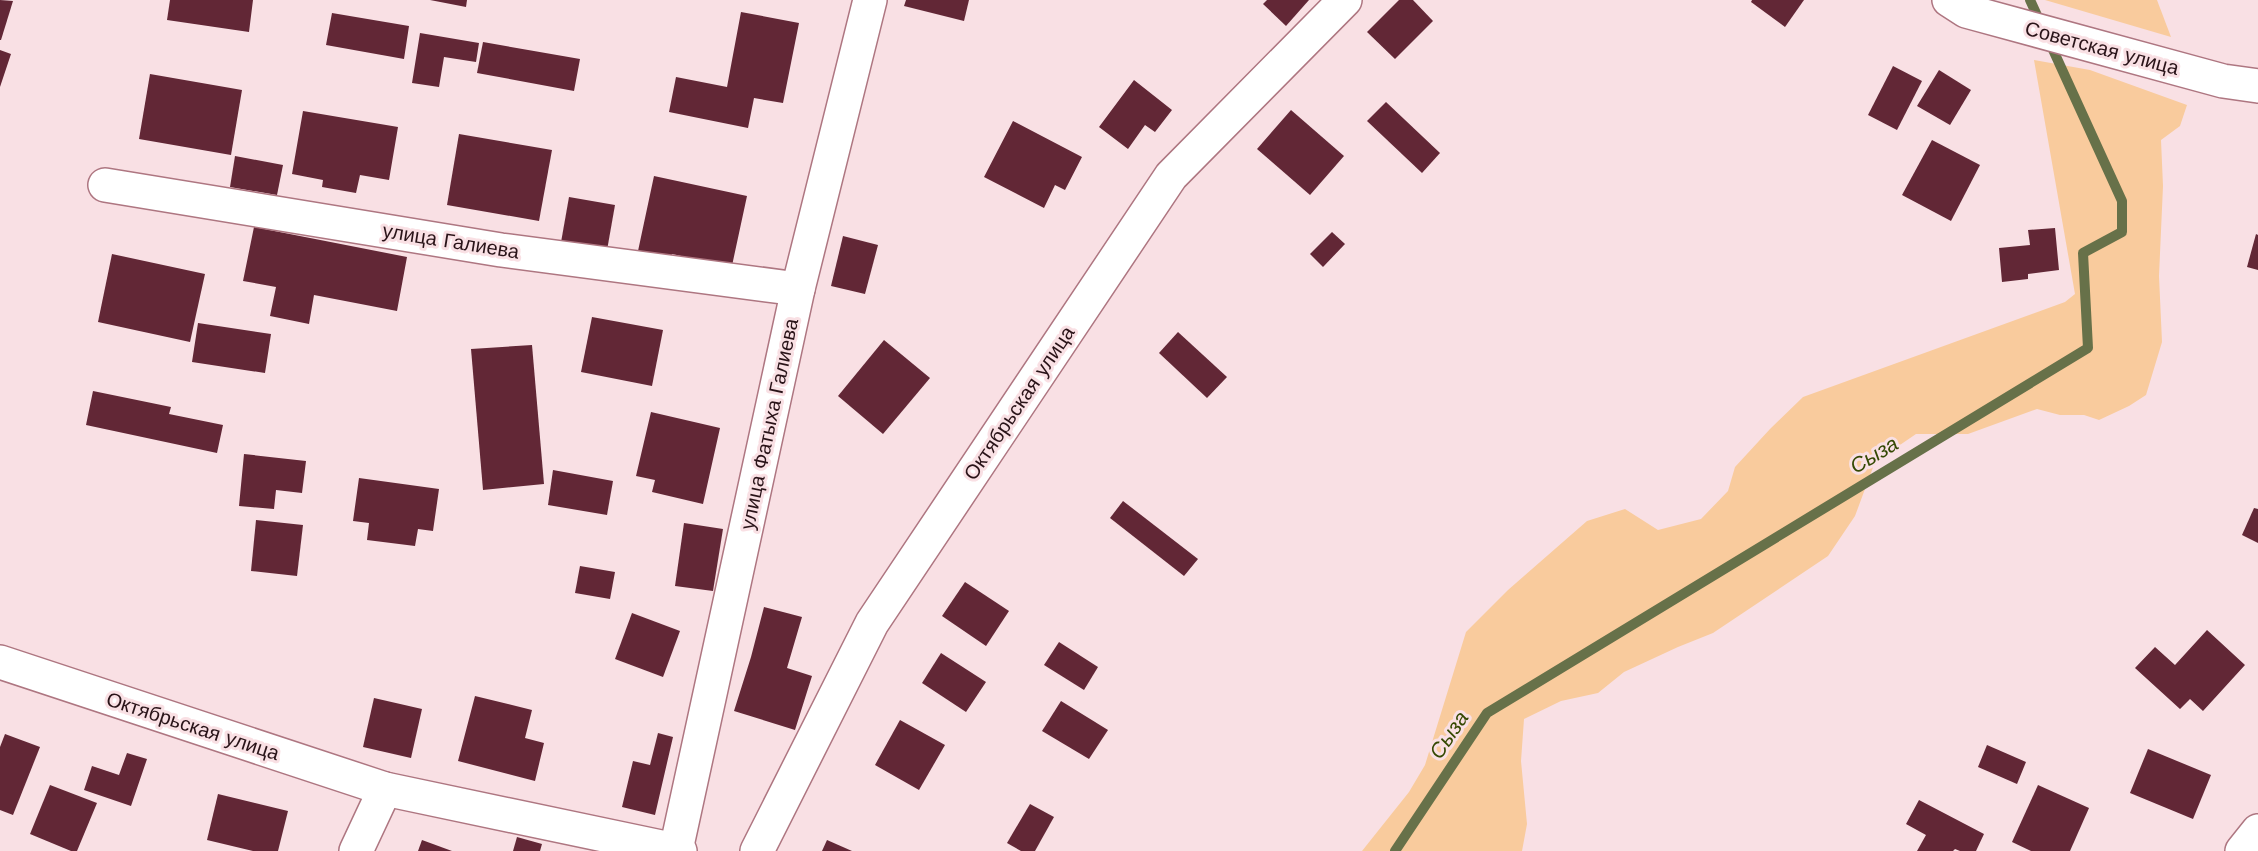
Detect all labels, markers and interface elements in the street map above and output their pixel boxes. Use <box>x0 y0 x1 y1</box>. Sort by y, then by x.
street label: Советская улица <box>2022 16 2182 80</box>
street label: улица Галиева <box>381 218 522 264</box>
street label: улица Фатыха Галиева <box>735 315 803 532</box>
street label: Октябрьская улица <box>959 321 1080 485</box>
water label: Сыза <box>1845 431 1902 479</box>
street label: Октябрьская улица <box>103 687 283 766</box>
water label: Сыза <box>1424 706 1473 763</box>

